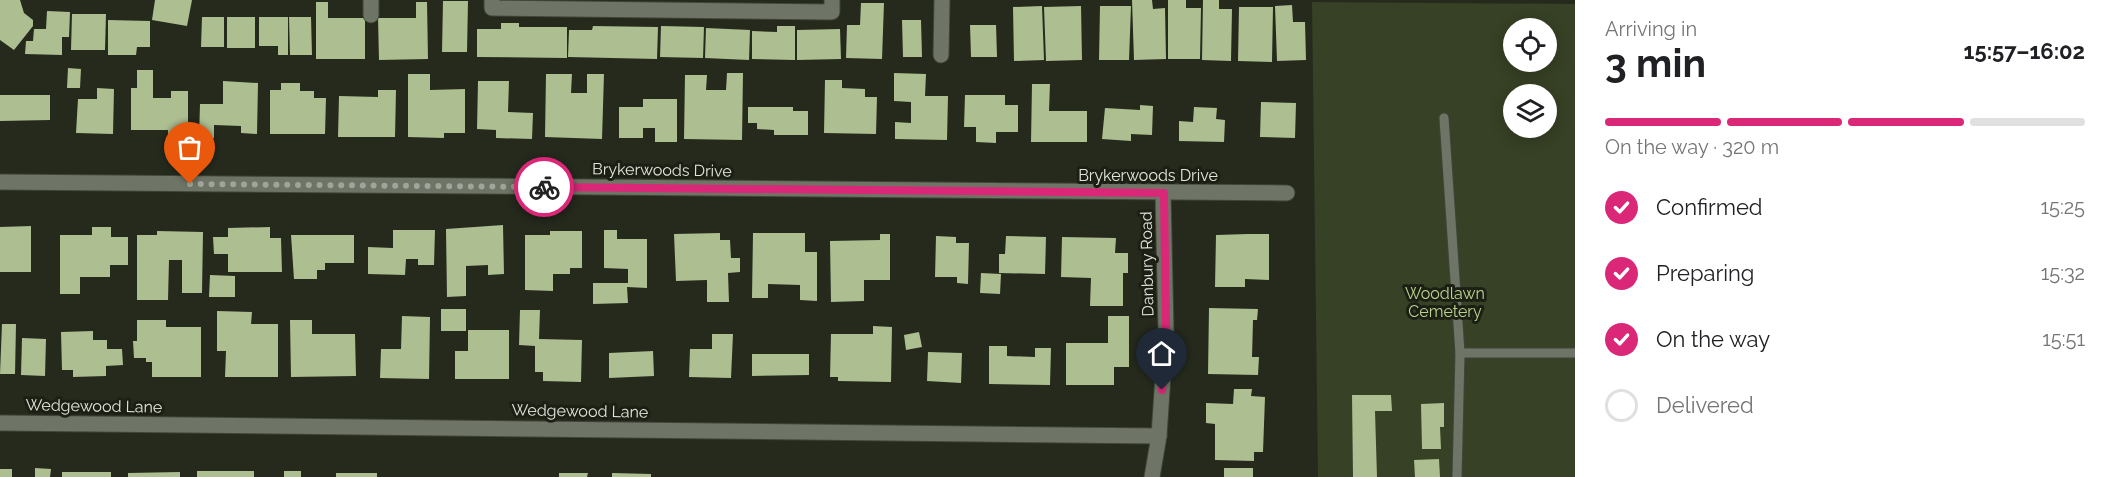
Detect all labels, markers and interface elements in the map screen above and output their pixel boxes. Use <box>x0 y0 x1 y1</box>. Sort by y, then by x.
text: Arriving in <box>1605 17 1697 41</box>
map controls <box>1503 18 1557 138</box>
button: locate <box>1503 18 1557 72</box>
text: 15:57–16:02 <box>1964 38 2085 64</box>
text: 3 min <box>1605 40 1706 86</box>
button: layers <box>1503 84 1557 138</box>
pin <box>164 122 215 184</box>
icon: bag <box>173 131 206 164</box>
text: On the way · 320 m <box>1605 135 1779 159</box>
courier <box>514 157 574 217</box>
street label: Brykerwoods Drive <box>592 159 732 181</box>
street label: Brykerwoods Drive <box>1078 166 1218 185</box>
icon: bike <box>528 171 561 204</box>
icon: check <box>1605 191 1638 224</box>
text: Confirmed <box>1656 194 1763 220</box>
text: 15:25 <box>2040 195 2085 219</box>
street label: Danbury Road <box>1137 211 1157 317</box>
icon: check <box>1605 257 1638 290</box>
text: Preparing <box>1656 260 1754 286</box>
text: 15:32 <box>2041 261 2085 285</box>
park label: Woodlawn Cemetery <box>1405 284 1485 321</box>
icon: check <box>1605 323 1638 356</box>
text: On the way <box>1656 326 1770 352</box>
text: 15:51 <box>2042 327 2085 351</box>
pin <box>1136 328 1187 390</box>
icon: home <box>1145 337 1178 370</box>
text: Delivered <box>1656 392 1754 418</box>
street label: Wedgewood Lane <box>26 395 162 417</box>
street label: Wedgewood Lane <box>512 400 648 422</box>

